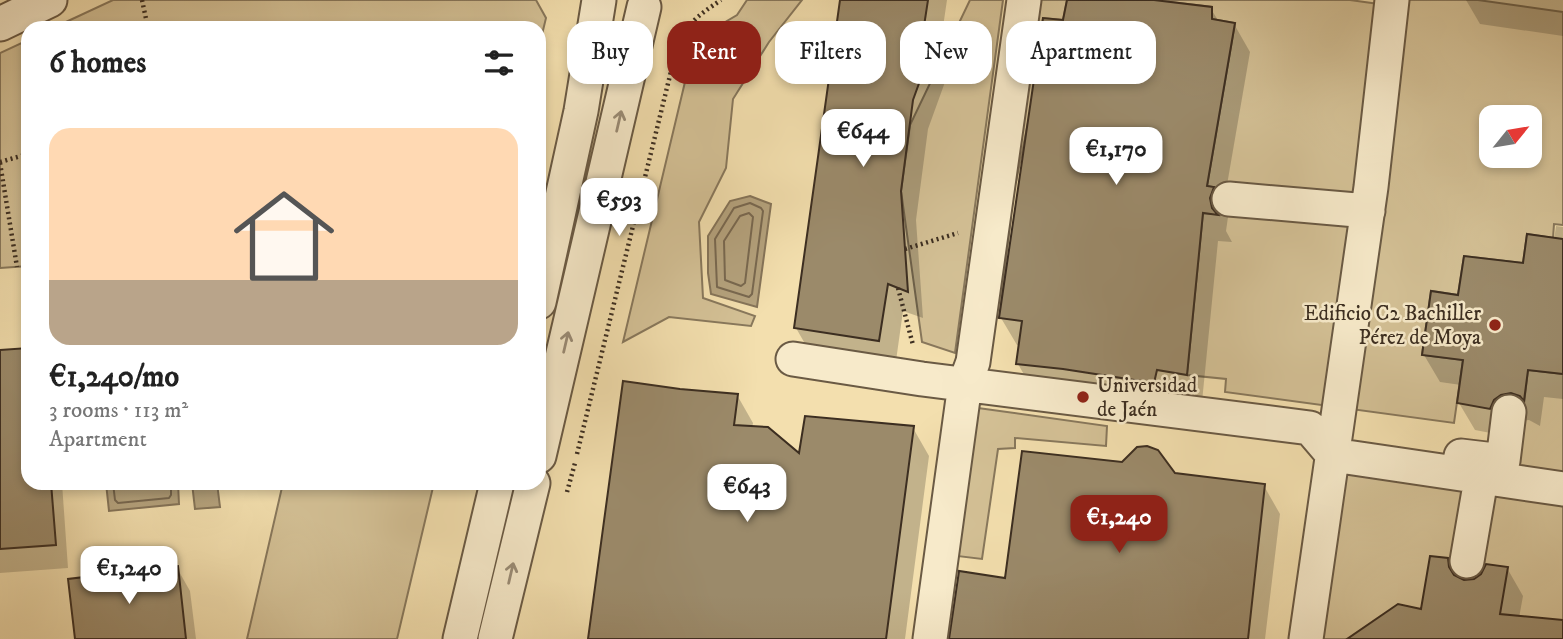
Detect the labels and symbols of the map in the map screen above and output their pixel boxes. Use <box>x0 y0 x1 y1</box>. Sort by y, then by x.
north arrow <box>1479 105 1542 168</box>
one-way arrow <box>613 110 626 133</box>
pin: €644 <box>822 110 904 169</box>
pin: €1,170 <box>1059 128 1173 187</box>
pin: €593 <box>578 178 660 238</box>
place label: Edificio C2 Bachiller Pérez de Moya <box>1304 301 1481 351</box>
marker: Edificio C2 Bachiller Pérez de Moya <box>1487 317 1503 333</box>
one-way arrow <box>560 331 573 354</box>
place label: Universidad de Jaén <box>1097 373 1198 423</box>
marker: Universidad de Jaén <box>1075 389 1091 405</box>
pin: €643 <box>706 464 788 524</box>
pin: €1,240 <box>1062 496 1176 555</box>
pin: €1,240 <box>72 546 186 606</box>
one-way arrow <box>505 562 518 585</box>

